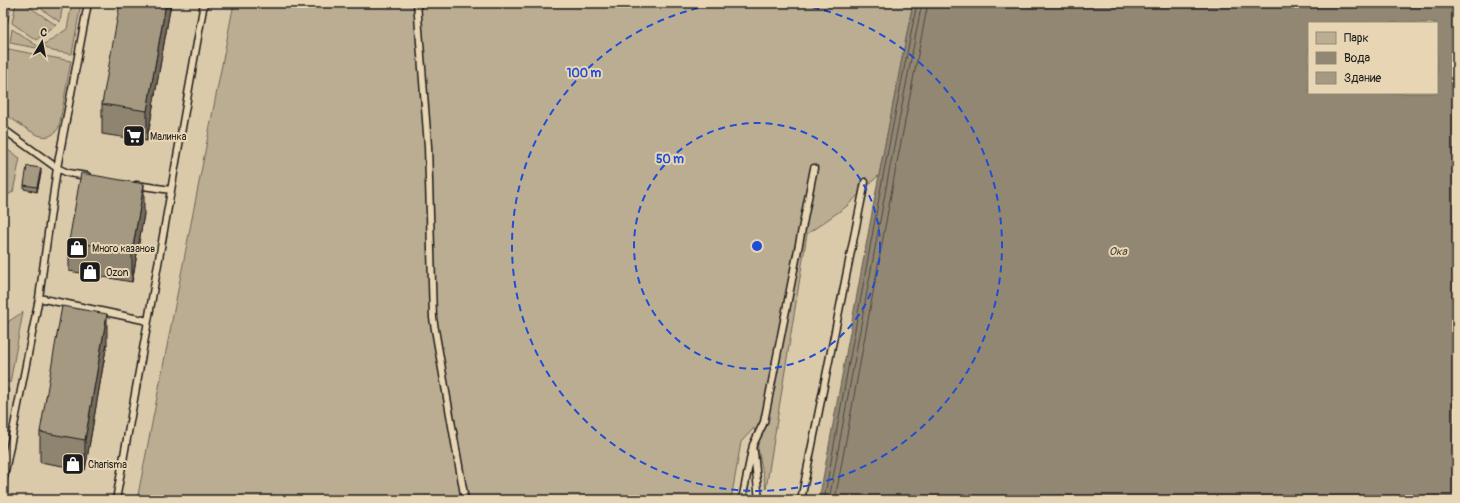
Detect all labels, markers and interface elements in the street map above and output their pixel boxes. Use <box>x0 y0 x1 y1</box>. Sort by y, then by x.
north arrow <box>22 22 62 62</box>
legend <box>1308 22 1438 94</box>
text: С <box>39 26 48 40</box>
text: Парк <box>1344 31 1369 46</box>
text: Вода <box>1344 51 1370 66</box>
text: 100 m <box>567 66 602 81</box>
text: Здание <box>1344 71 1381 86</box>
supermarket icon: Малинка <box>121 123 147 149</box>
place label: Малинка <box>150 131 187 143</box>
text: 50 m <box>656 152 684 167</box>
shop icon: Много казанов <box>64 235 90 261</box>
centre of rings <box>750 239 764 253</box>
place label: Много казанов <box>92 243 155 255</box>
water label: Ока <box>1109 245 1128 258</box>
shop icon: Ozon <box>77 259 103 285</box>
place label: Ozon <box>106 267 129 279</box>
shop icon: Charisma <box>60 451 86 477</box>
place label: Charisma <box>88 459 127 471</box>

